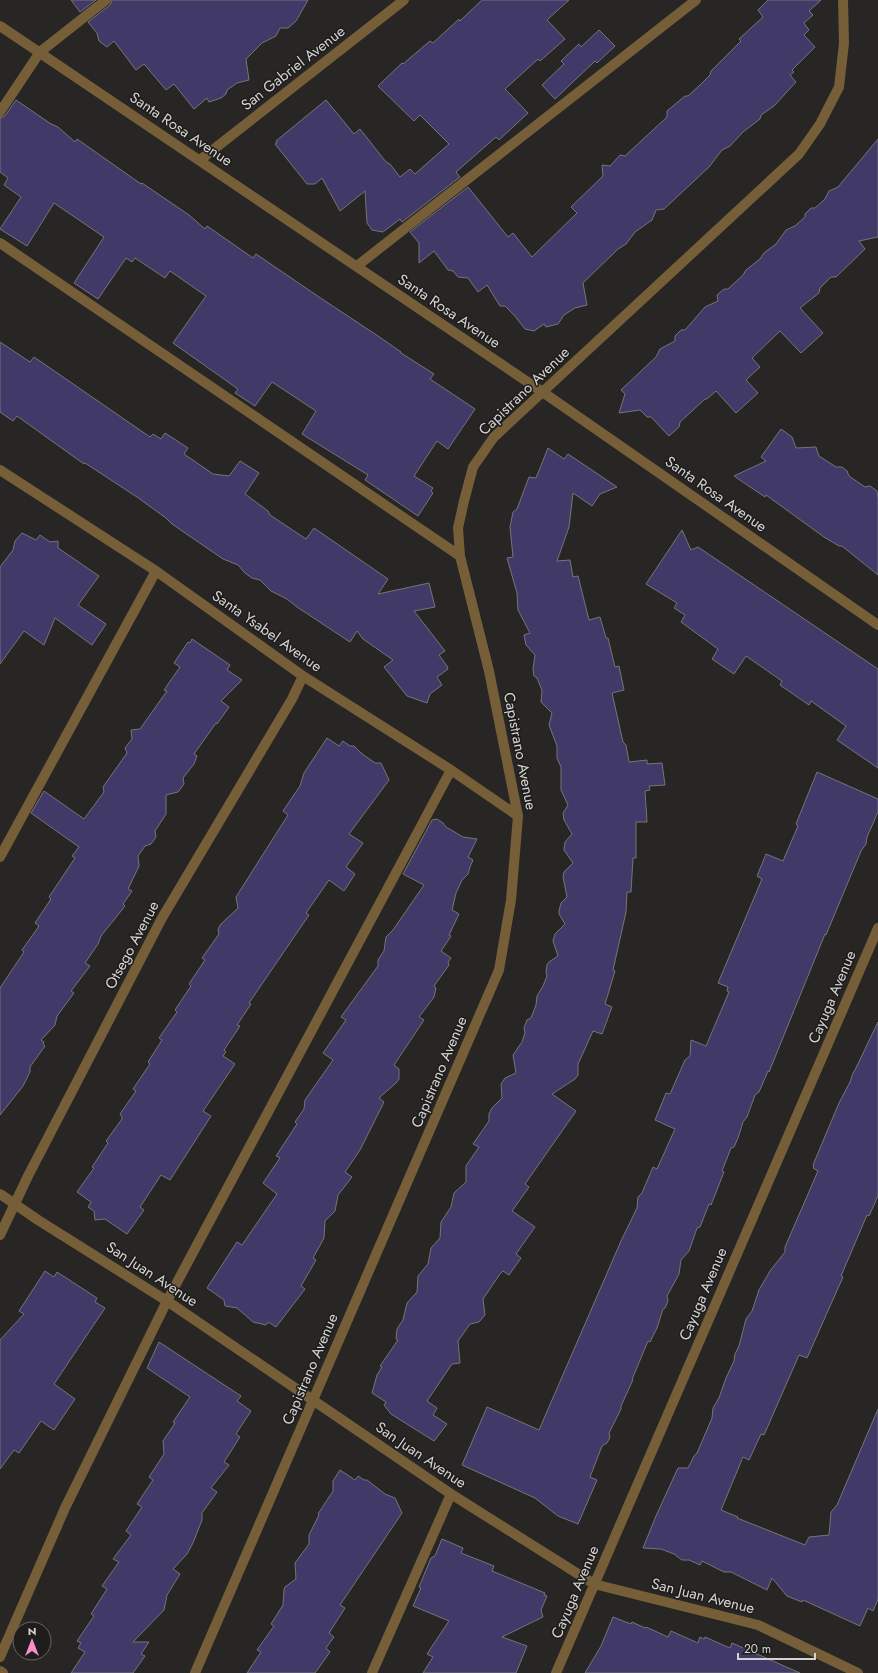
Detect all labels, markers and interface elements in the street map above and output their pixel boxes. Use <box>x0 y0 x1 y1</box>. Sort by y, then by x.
street label: San Gabriel Avenue <box>236 20 350 116</box>
street label: Santa Rosa Avenue <box>125 86 237 172</box>
street label: Santa Rosa Avenue <box>393 268 505 354</box>
street label: Capistrano Avenue <box>473 341 575 440</box>
street label: Santa Rosa Avenue <box>661 451 772 537</box>
street label: Santa Ysabel Avenue <box>208 585 327 677</box>
street label: Capistrano Avenue <box>498 690 542 812</box>
street label: Otsego Avenue <box>99 897 165 993</box>
street label: Cayuga Avenue <box>803 947 862 1047</box>
street label: Capistrano Avenue <box>406 1013 473 1131</box>
street label: San Juan Avenue <box>102 1236 203 1312</box>
street label: Cayuga Avenue <box>674 1244 733 1344</box>
street label: Capistrano Avenue <box>277 1310 344 1428</box>
street label: San Juan Avenue <box>371 1416 471 1494</box>
street label: Cayuga Avenue <box>546 1542 605 1642</box>
street label: San Juan Avenue <box>649 1573 757 1620</box>
north arrow <box>12 1621 52 1661</box>
text: N <box>28 1623 36 1639</box>
scale bar <box>738 1635 815 1661</box>
text: 20 m <box>744 1640 771 1658</box>

